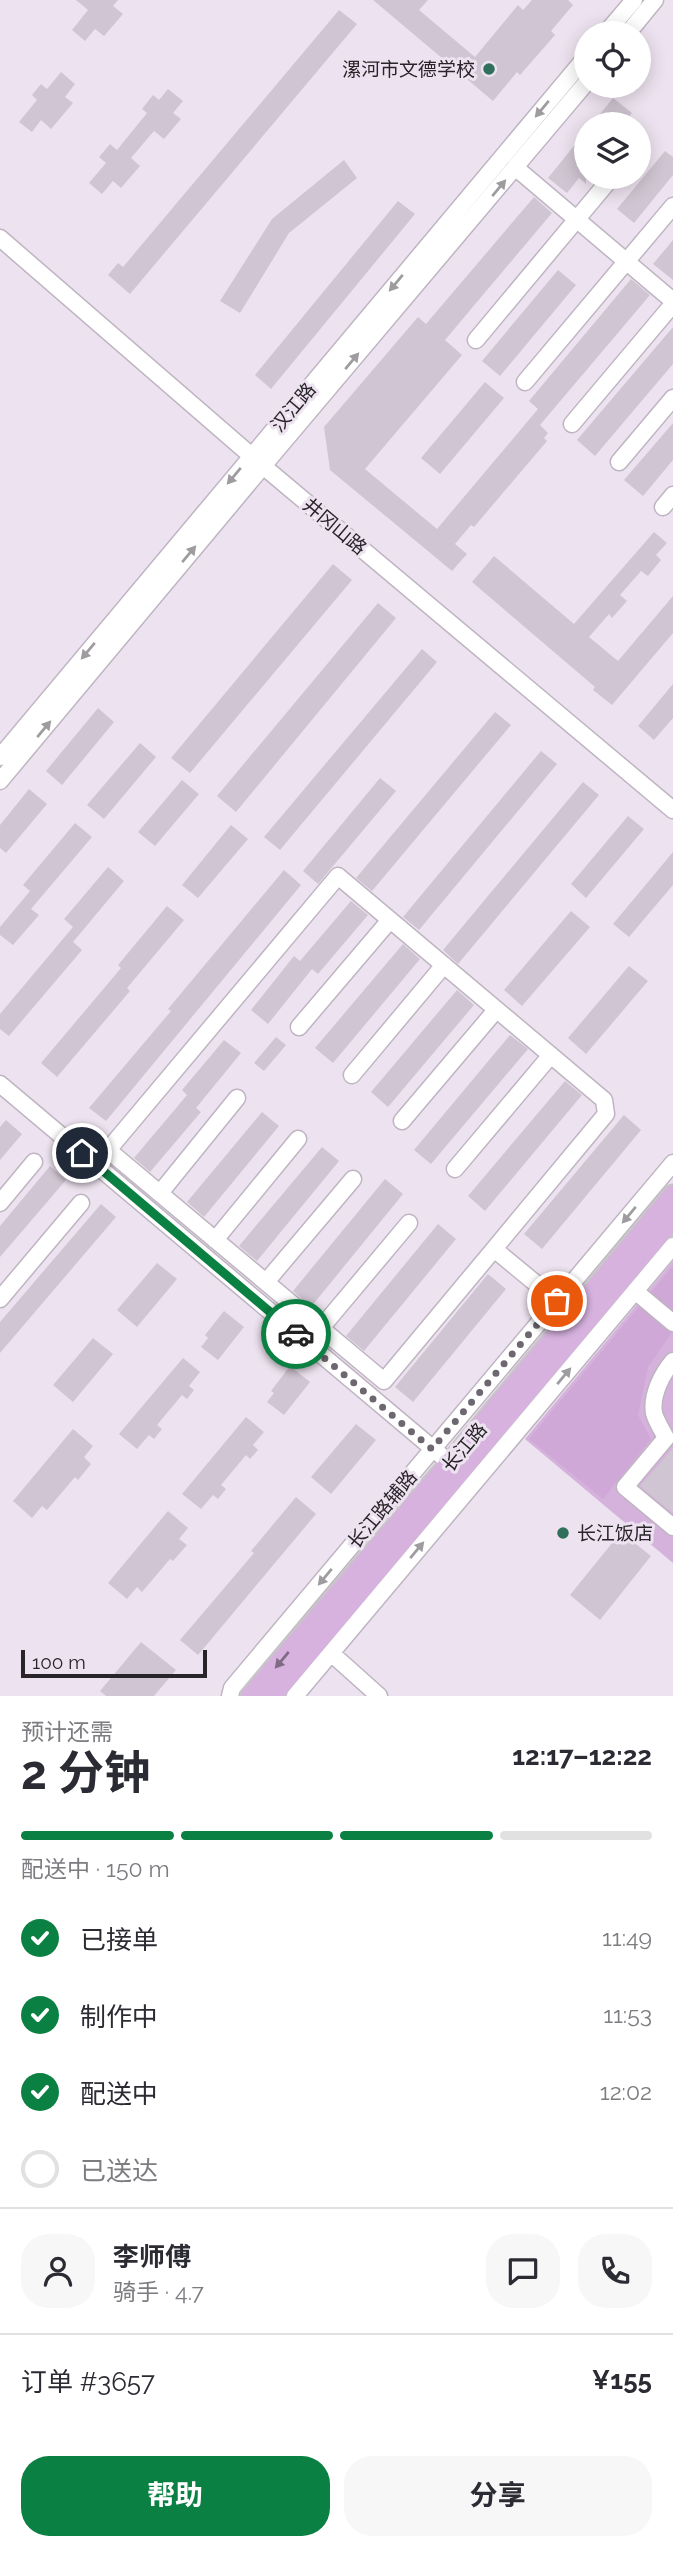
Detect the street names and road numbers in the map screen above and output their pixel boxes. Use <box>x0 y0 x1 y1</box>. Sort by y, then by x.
street label: 汉江路 <box>266 378 320 436</box>
street label: 井冈山路 <box>299 493 371 559</box>
street label: 长江路 <box>437 1418 491 1476</box>
street label: 长江路辅路 <box>343 1466 421 1552</box>

